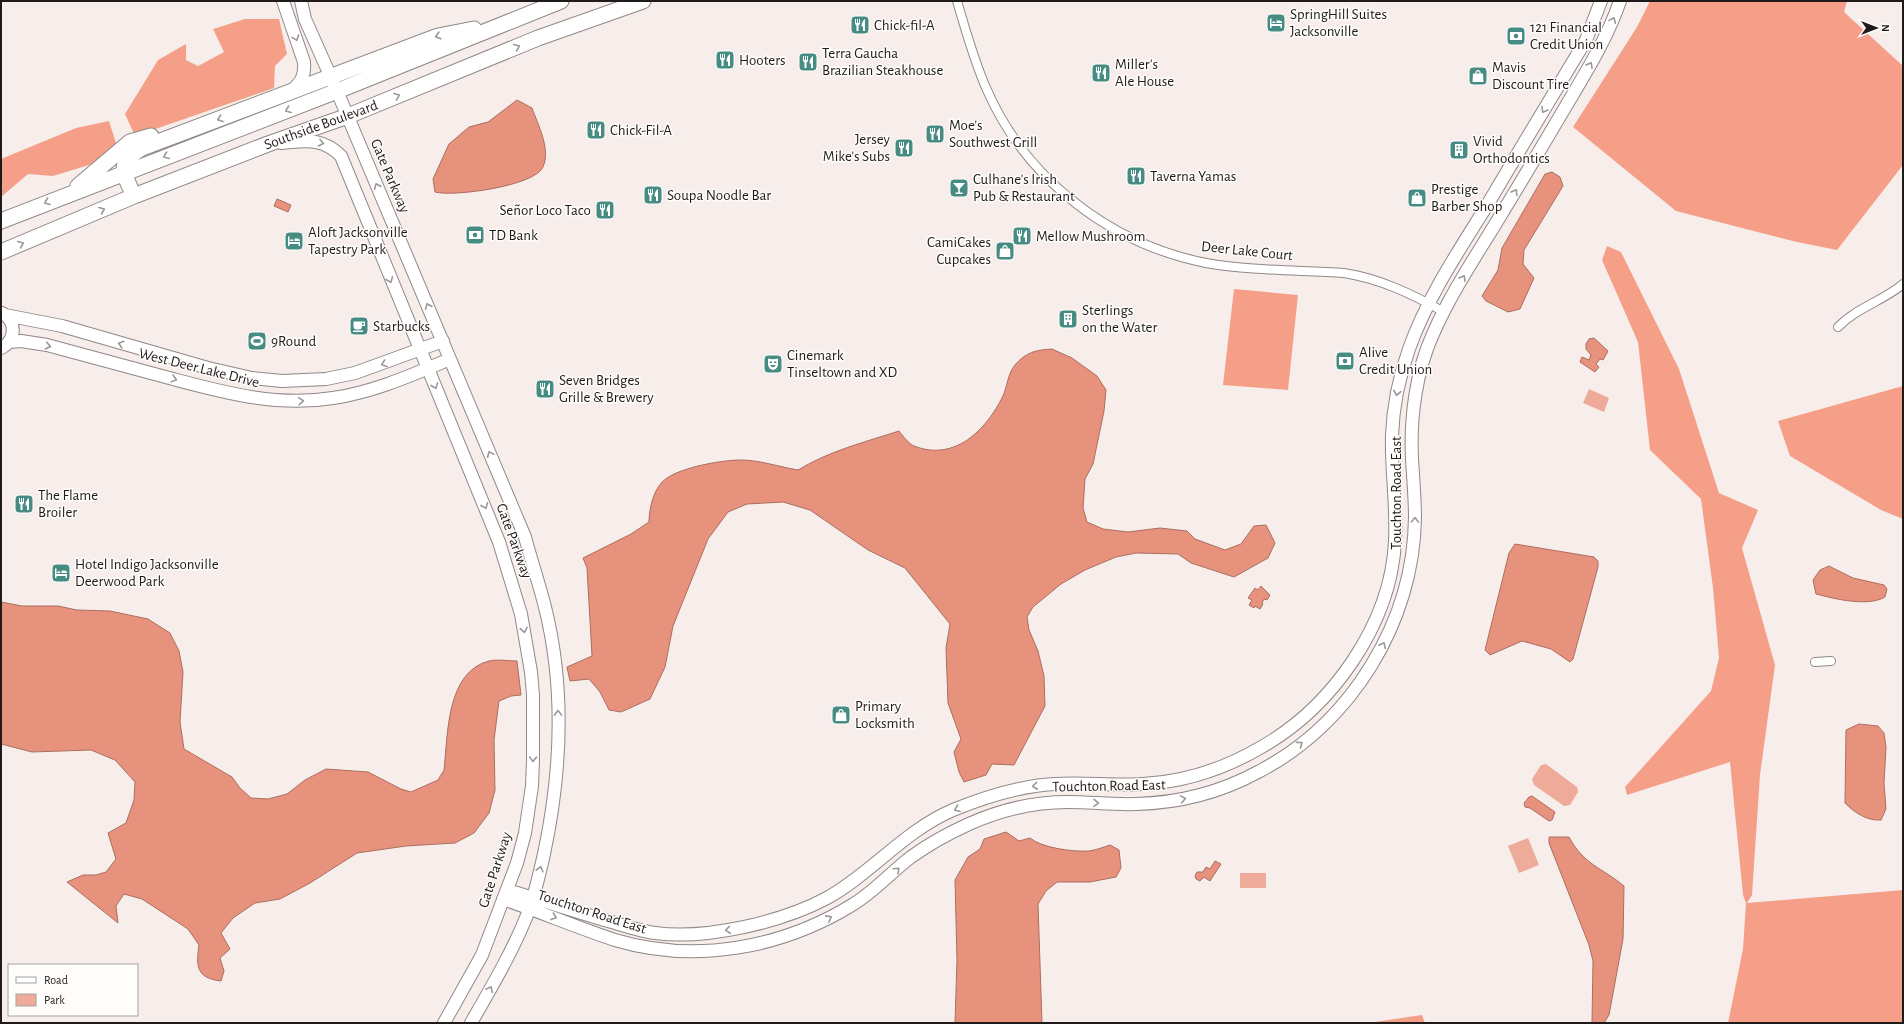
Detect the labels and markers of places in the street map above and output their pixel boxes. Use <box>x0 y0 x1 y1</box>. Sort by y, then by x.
place label: SpringHill Suites Jacksonville <box>1290 7 1387 39</box>
hotel icon: SpringHill Suites Jacksonville <box>1265 12 1287 34</box>
restaurant icon: Chick-fil-A <box>849 14 871 36</box>
place label: Chick-fil-A <box>874 18 935 33</box>
place label: 121 Financial Credit Union <box>1530 20 1603 52</box>
bank icon: 121 Financial Credit Union <box>1505 25 1527 47</box>
place label: Terra Gaucha Brazilian Steakhouse <box>822 46 943 78</box>
restaurant icon: Hooters <box>714 49 736 71</box>
restaurant icon: Terra Gaucha Brazilian Steakhouse <box>797 51 819 73</box>
place label: Hooters <box>739 53 786 68</box>
place label: Miller's Ale House <box>1115 57 1174 89</box>
place label: Mavis Discount Tire <box>1492 60 1569 92</box>
restaurant icon: Miller's Ale House <box>1090 62 1112 84</box>
shop icon: Mavis Discount Tire <box>1467 65 1489 87</box>
place label: Moe's Southwest Grill <box>949 118 1037 150</box>
restaurant icon: Chick-Fil-A <box>585 119 607 141</box>
place label: Chick-Fil-A <box>610 123 672 138</box>
restaurant icon: Moe's Southwest Grill <box>924 123 946 145</box>
place label: Jersey Mike's Subs <box>823 132 891 164</box>
place label: Vivid Orthodontics <box>1473 134 1550 166</box>
restaurant icon: Jersey Mike's Subs <box>893 137 915 159</box>
building icon: Vivid Orthodontics <box>1448 139 1470 161</box>
restaurant icon: Taverna Yamas <box>1125 165 1147 187</box>
place label: Taverna Yamas <box>1150 169 1236 184</box>
place label: Culhane's Irish Pub & Restaurant <box>973 172 1075 204</box>
bar icon: Culhane's Irish Pub & Restaurant <box>948 177 970 199</box>
place label: Prestige Barber Shop <box>1431 182 1502 214</box>
restaurant icon: Soupa Noodle Bar <box>642 184 664 206</box>
shop icon: Prestige Barber Shop <box>1406 187 1428 209</box>
place label: Soupa Noodle Bar <box>667 188 771 203</box>
restaurant icon: Señor Loco Taco <box>594 199 616 221</box>
place label: Señor Loco Taco <box>500 203 591 218</box>
bank icon: TD Bank <box>464 224 486 246</box>
place label: Aloft Jacksonville Tapestry Park <box>308 225 408 257</box>
restaurant icon: Mellow Mushroom <box>1011 225 1033 247</box>
place label: TD Bank <box>489 228 538 243</box>
place label: Mellow Mushroom <box>1036 229 1145 244</box>
hotel icon: Aloft Jacksonville Tapestry Park <box>283 230 305 252</box>
place label: CamiCakes Cupcakes <box>927 235 991 267</box>
shop icon: CamiCakes Cupcakes <box>994 240 1016 262</box>
place label: Sterlings on the Water <box>1082 303 1157 335</box>
building icon: Sterlings on the Water <box>1057 308 1079 330</box>
cafe icon: Starbucks <box>348 315 370 337</box>
place label: Starbucks <box>373 319 430 334</box>
sports icon: 9Round <box>246 330 268 352</box>
place label: 9Round <box>271 334 316 349</box>
place label: Alive Credit Union <box>1359 345 1432 377</box>
place label: Cinemark Tinseltown and XD <box>787 348 898 380</box>
bank icon: Alive Credit Union <box>1334 350 1356 372</box>
theatre icon: Cinemark Tinseltown and XD <box>762 353 784 375</box>
place label: Seven Bridges Grille & Brewery <box>559 373 654 405</box>
restaurant icon: Seven Bridges Grille & Brewery <box>534 378 556 400</box>
place label: The Flame Broiler <box>38 488 98 520</box>
restaurant icon: The Flame Broiler <box>13 493 35 515</box>
place label: Hotel Indigo Jacksonville Deerwood Park <box>75 557 219 589</box>
hotel icon: Hotel Indigo Jacksonville Deerwood Park <box>50 562 72 584</box>
place label: Primary Locksmith <box>855 699 915 731</box>
shop icon: Primary Locksmith <box>830 704 852 726</box>

